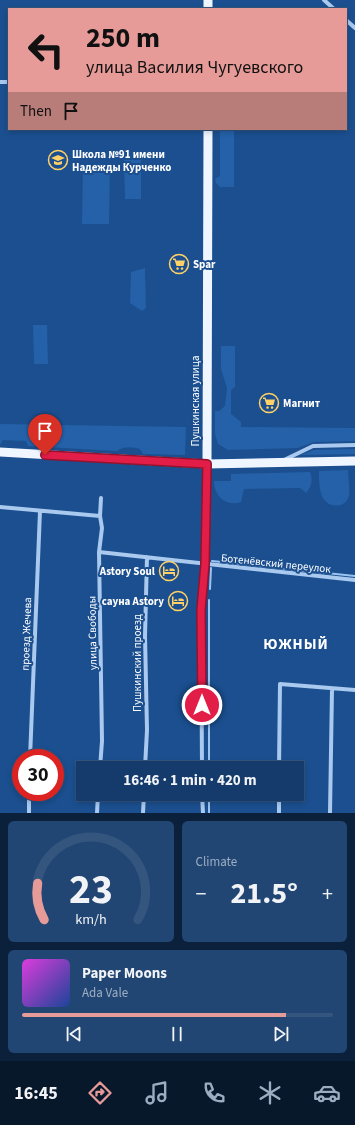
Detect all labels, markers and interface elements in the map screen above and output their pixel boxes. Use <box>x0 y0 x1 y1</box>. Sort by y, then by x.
text: 250 m <box>86 18 160 58</box>
icon: left <box>20 24 72 76</box>
text: улица Василия Чугуевского <box>86 55 303 80</box>
icon: arrive <box>60 100 82 122</box>
text: Then <box>20 101 52 122</box>
place label: Школа №91 имени Надежды Курченко <box>72 147 171 175</box>
school or university icon: Школа №91 имени Надежды Курченко <box>47 149 69 171</box>
supermarket icon: Spar <box>168 253 190 275</box>
place label: Spar <box>193 257 216 272</box>
street label: Пушкинская улица <box>188 356 203 446</box>
supermarket icon: Магнит <box>258 392 280 414</box>
place label: Магнит <box>283 396 321 411</box>
pin <box>28 414 62 455</box>
icon: arrive <box>34 420 56 442</box>
street label: Ботенёвский переулок <box>220 550 332 577</box>
hotel icon: Astory Soul <box>158 560 180 582</box>
place label: Astory Soul <box>99 564 156 579</box>
hotel icon: сауна Astory <box>167 590 189 612</box>
place label: сауна Astory <box>102 594 164 609</box>
street label: улица Свободы <box>84 596 101 670</box>
street label: проезд Жечева <box>18 597 35 671</box>
street label: Пушкинский проезд <box>130 614 145 712</box>
district label: ЮЖНЫЙ <box>263 634 329 655</box>
position arrow <box>181 684 223 726</box>
speed limit sign: 30 <box>12 749 64 801</box>
text: 16:46 · 1 min · 420 m <box>123 770 257 791</box>
text: Climate <box>196 853 237 871</box>
text: 23 <box>69 859 113 919</box>
text: 21.5° <box>231 872 298 915</box>
text: − <box>196 878 206 910</box>
text: + <box>322 878 333 910</box>
text: km/h <box>75 908 107 929</box>
text: Paper Moons <box>82 963 167 984</box>
text: Ada Vale <box>82 984 128 1002</box>
icon: previous <box>63 1023 85 1045</box>
icon: pause <box>166 1023 188 1045</box>
icon: next <box>270 1023 292 1045</box>
icon: directions <box>86 1079 114 1107</box>
icon: music <box>143 1079 171 1107</box>
icon: phone <box>200 1079 228 1107</box>
icon: climate <box>256 1079 284 1107</box>
icon: car <box>313 1079 341 1107</box>
text: 16:45 <box>14 1081 58 1106</box>

